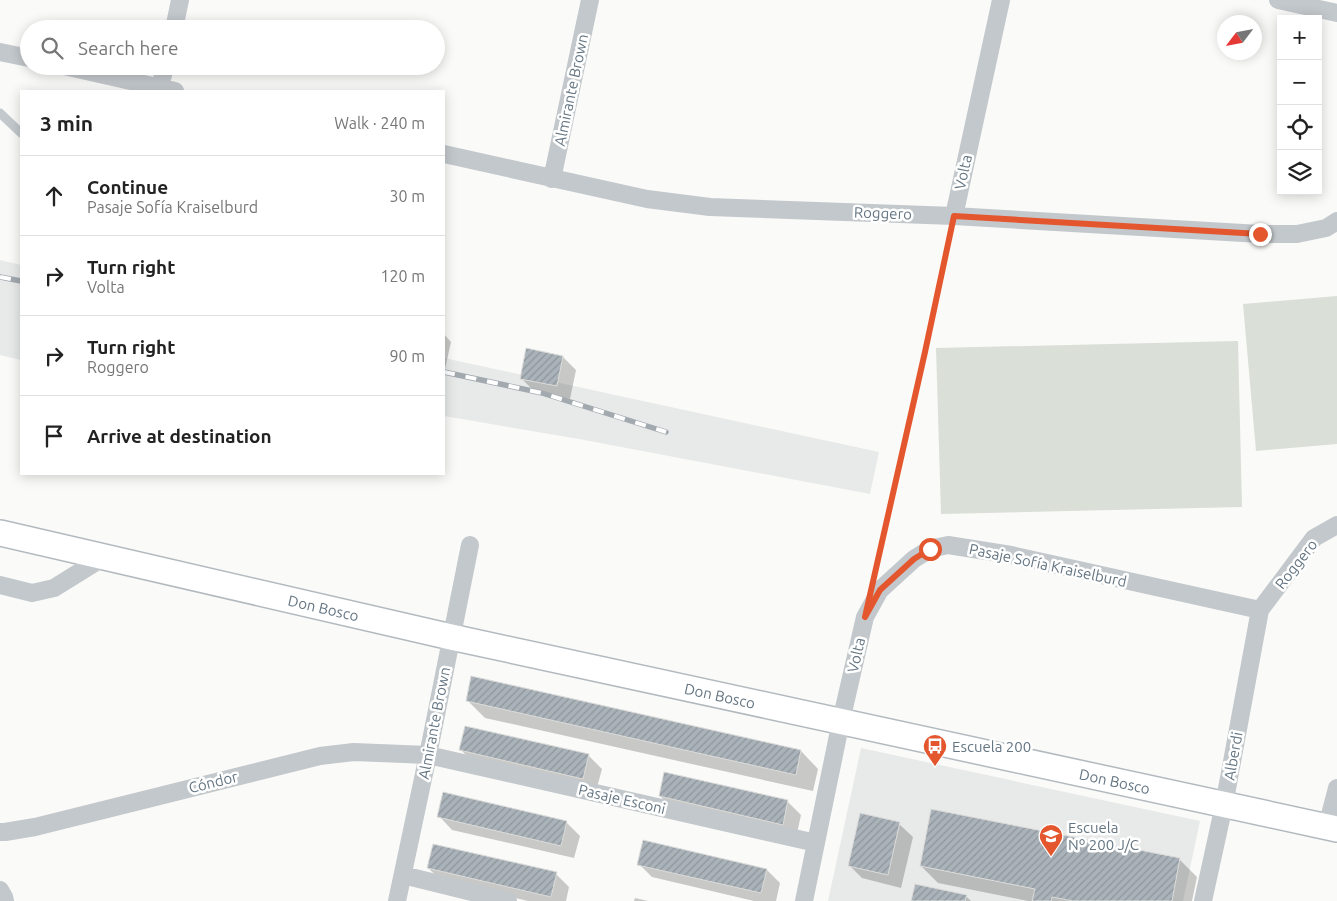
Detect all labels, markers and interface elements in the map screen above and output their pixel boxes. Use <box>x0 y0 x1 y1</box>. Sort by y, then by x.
north arrow <box>1217 15 1262 60</box>
map controls <box>1277 15 1322 195</box>
button: + <box>1277 15 1322 60</box>
search box <box>20 20 445 75</box>
street label: Almirante Brown <box>551 32 591 148</box>
icon: search <box>38 34 66 62</box>
text: Search here <box>78 37 178 59</box>
button: − <box>1277 60 1322 105</box>
button: locate <box>1277 105 1322 150</box>
text: 3 min <box>40 111 93 135</box>
text: Walk · 240 m <box>334 114 425 132</box>
button: layers <box>1277 150 1322 195</box>
street label: Volta <box>951 153 975 191</box>
text: Continue <box>87 176 168 198</box>
icon: ahead <box>40 182 68 210</box>
text: 30 m <box>389 187 425 205</box>
text: Pasaje Sofía Kraiselburd <box>87 198 258 216</box>
street label: Roggero <box>854 203 912 223</box>
route end <box>1249 223 1272 246</box>
text: Turn right <box>87 256 175 278</box>
icon: right <box>40 262 68 290</box>
text: 120 m <box>380 267 425 285</box>
text: Volta <box>87 278 125 296</box>
text: Turn right <box>87 336 175 358</box>
icon: right <box>40 342 68 370</box>
text: 90 m <box>389 347 425 365</box>
text: Roggero <box>87 358 149 376</box>
icon: arrive <box>40 422 68 450</box>
text: Arrive at destination <box>87 425 272 447</box>
street label: Roggero <box>1271 536 1321 592</box>
route start <box>919 538 942 561</box>
street label: Pasaje Sofía Kraiselburd <box>968 540 1128 590</box>
street label: Don Bosco <box>287 591 360 624</box>
street label: Volta <box>844 636 868 674</box>
street label: Almirante Brown <box>415 665 453 781</box>
street label: Don Bosco <box>683 679 757 711</box>
street label: Alberdi <box>1220 730 1246 782</box>
bus stop icon: Escuela 200 <box>922 733 948 767</box>
place label: Escuela 200 <box>952 738 1031 755</box>
street label: Don Bosco <box>1078 765 1152 797</box>
street label: Cóndor <box>187 768 239 796</box>
street label: Pasaje Esconi <box>577 781 667 817</box>
place label: Escuela Nº 200 J/C <box>1068 819 1139 853</box>
school or university icon: Escuela Nº 200 J/C <box>1038 823 1064 857</box>

